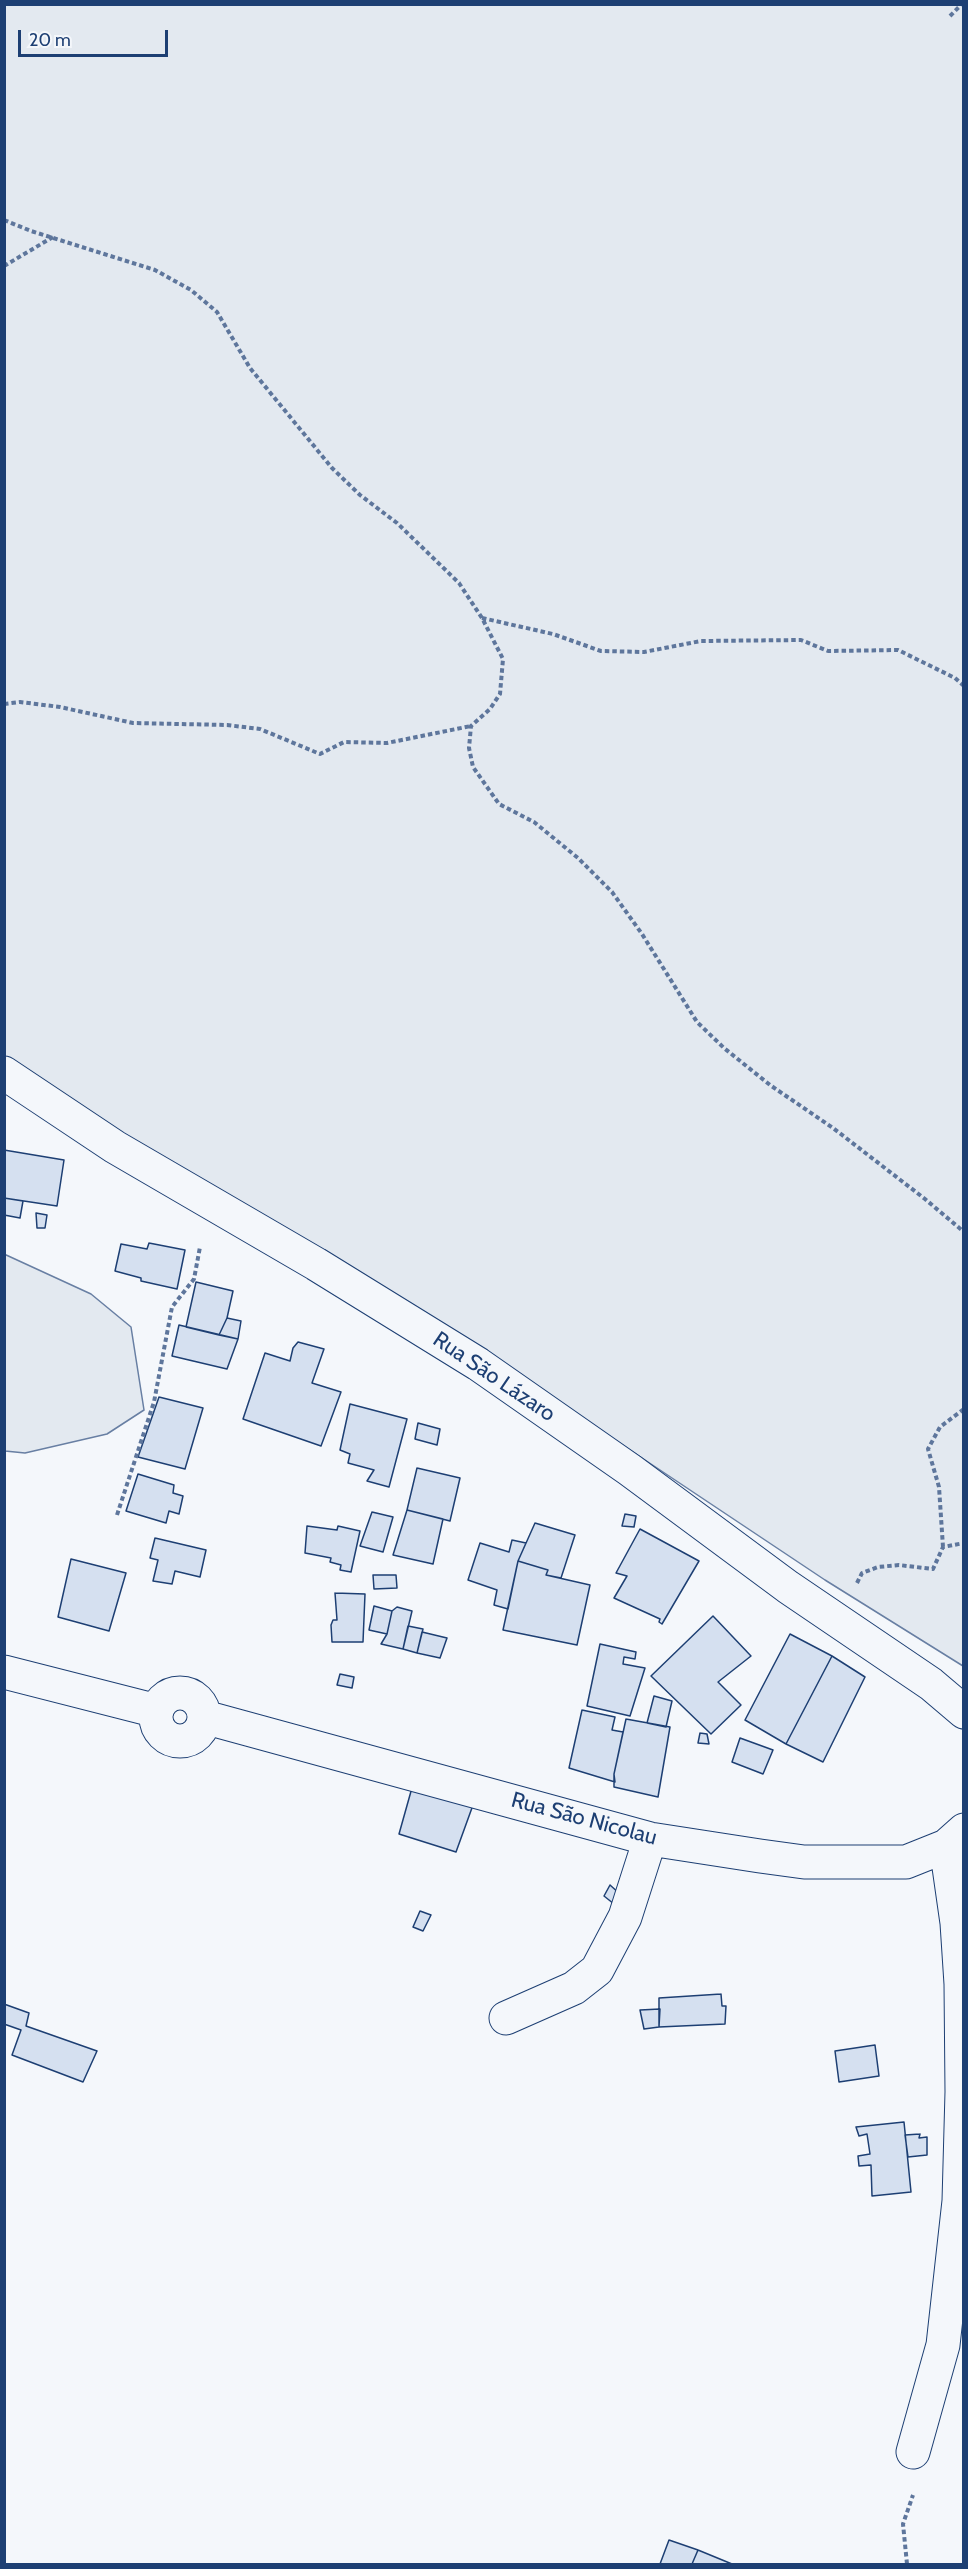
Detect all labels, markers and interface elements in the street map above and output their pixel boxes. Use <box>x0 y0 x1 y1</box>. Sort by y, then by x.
scale bar <box>21 18 171 56</box>
text: 20 m <box>29 29 71 51</box>
street label: Rua São Lázaro <box>428 1326 560 1428</box>
street label: Rua São Nicolau <box>508 1787 660 1851</box>

